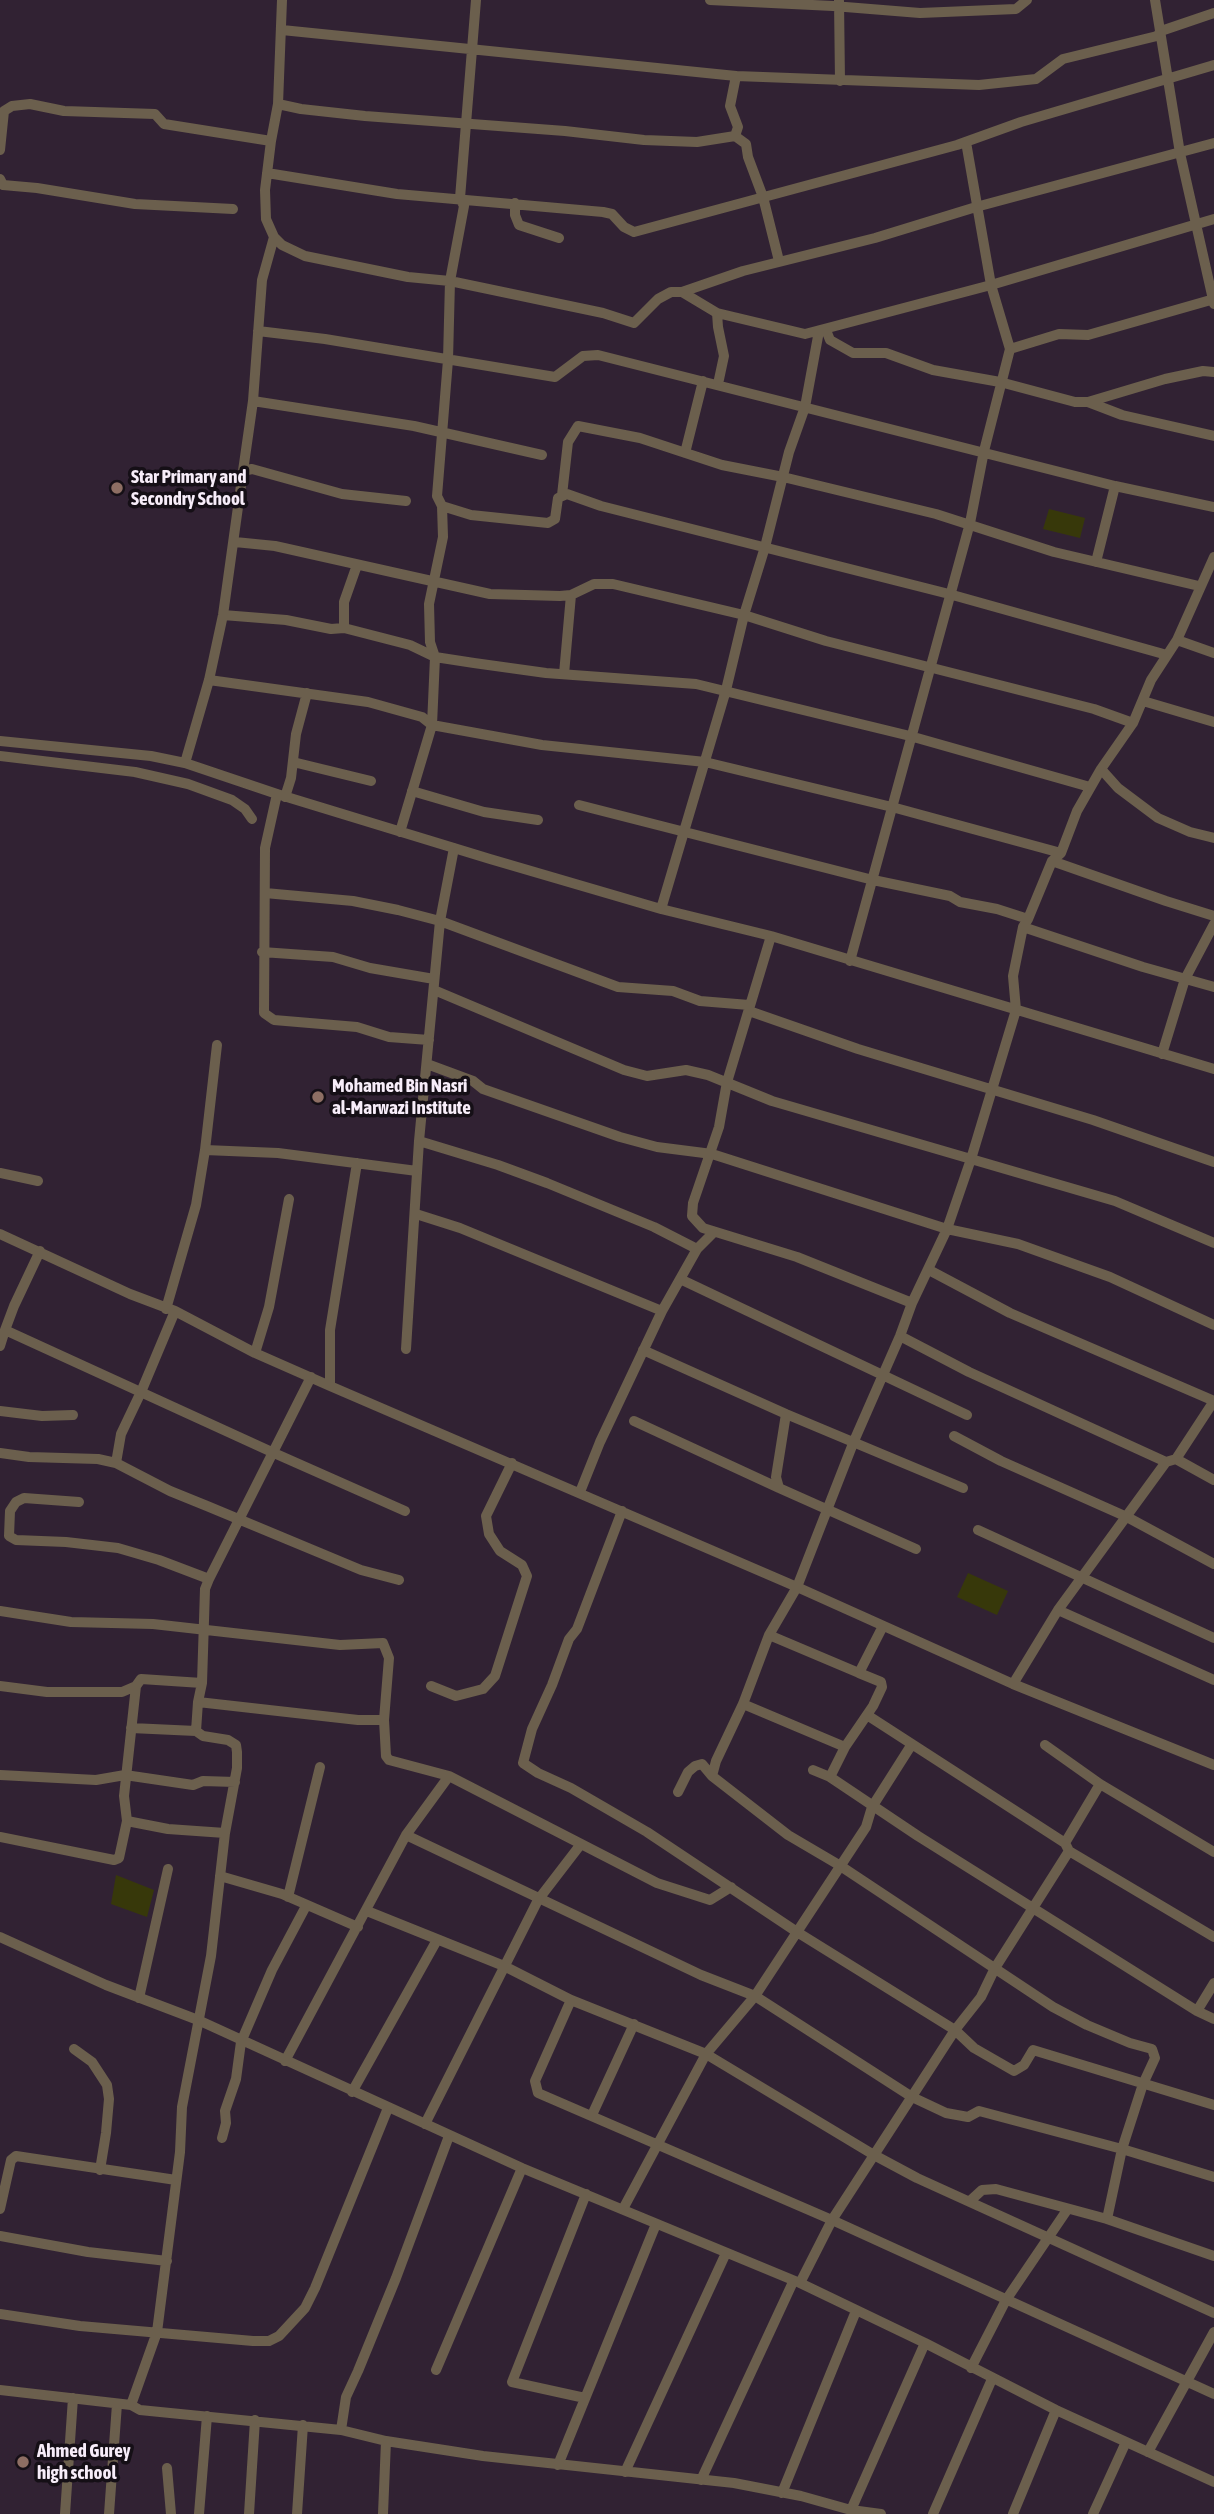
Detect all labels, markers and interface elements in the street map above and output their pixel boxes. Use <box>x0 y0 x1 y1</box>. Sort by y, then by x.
place label: Star Primary and Secondry School <box>131 466 246 510</box>
marker: Star Primary and Secondry School <box>109 480 125 496</box>
place label: Mohamed Bin Nasri al-Marwazi Institute <box>332 1075 471 1119</box>
marker: Mohamed Bin Nasri al-Marwazi Institute <box>310 1089 326 1105</box>
place label: Ahmed Gurey high school <box>37 2440 130 2484</box>
marker: Ahmed Gurey high school <box>15 2454 31 2470</box>

